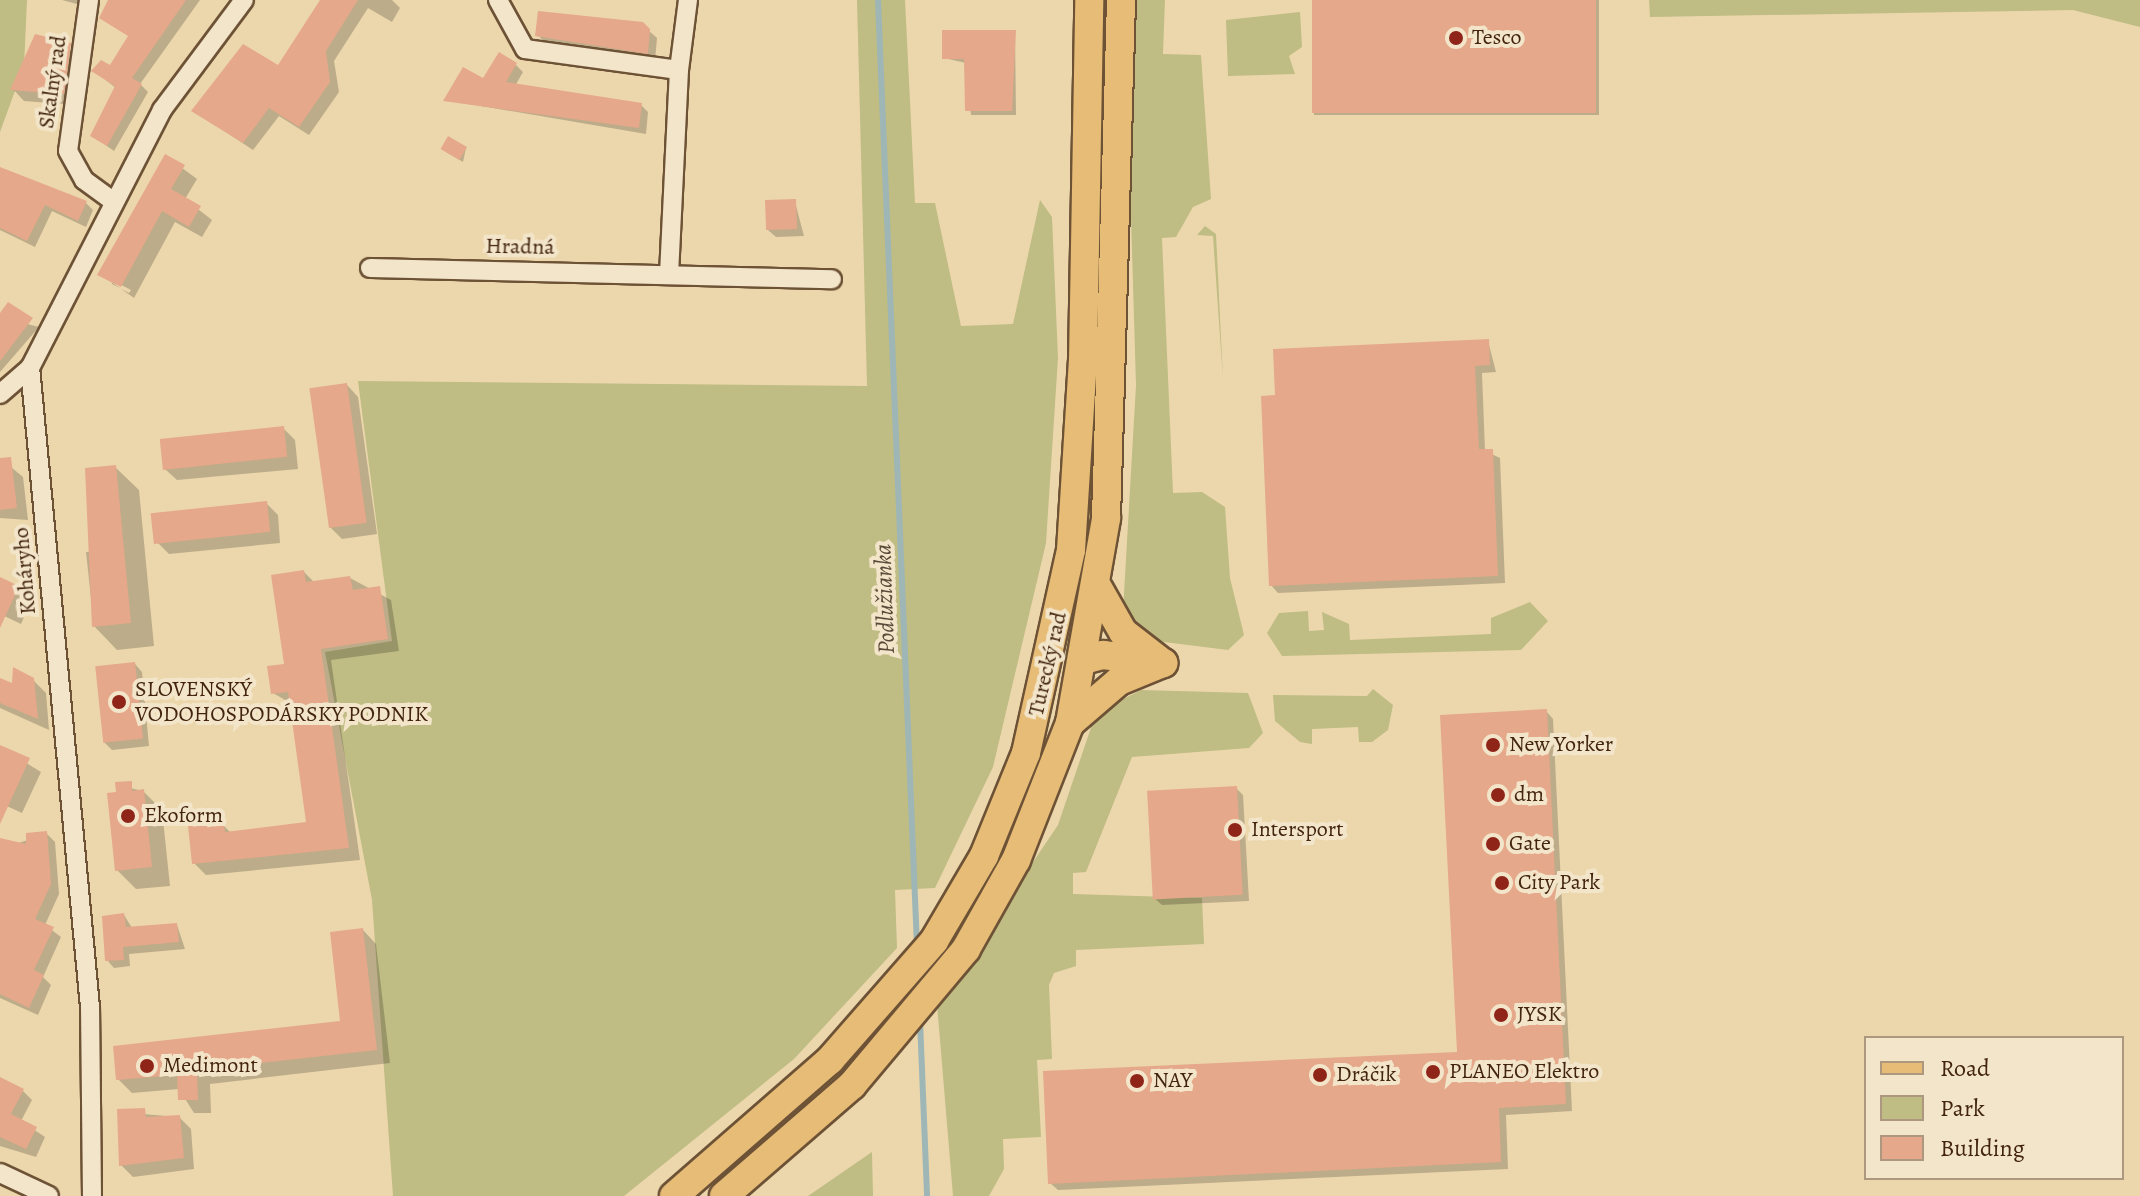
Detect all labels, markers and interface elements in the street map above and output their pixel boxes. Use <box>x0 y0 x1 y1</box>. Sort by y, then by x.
place label: Tesco <box>1472 25 1521 51</box>
marker: Tesco <box>1447 29 1465 47</box>
street label: Skalný rad <box>33 34 73 130</box>
street label: Hradná <box>485 233 555 261</box>
street label: Koháryho <box>8 526 42 616</box>
water label: Podlužianka <box>869 543 901 655</box>
street label: Turecký rad <box>1023 609 1073 719</box>
place label: SLOVENSKÝ VODOHOSPODÁRSKY PODNIK <box>135 676 428 728</box>
marker: SLOVENSKÝ VODOHOSPODÁRSKY PODNIK <box>110 693 128 711</box>
place label: New Yorker <box>1509 732 1613 758</box>
marker: New Yorker <box>1484 736 1502 754</box>
place label: dm <box>1514 782 1544 808</box>
marker: dm <box>1489 786 1507 804</box>
place label: Ekoform <box>144 803 223 829</box>
marker: Ekoform <box>119 807 137 825</box>
place label: Intersport <box>1251 817 1343 843</box>
marker: Intersport <box>1226 821 1244 839</box>
place label: Gate <box>1509 831 1551 857</box>
marker: Gate <box>1484 835 1502 853</box>
place label: City Park <box>1518 870 1600 896</box>
marker: City Park <box>1493 874 1511 892</box>
place label: JYSK <box>1517 1002 1562 1028</box>
marker: JYSK <box>1492 1006 1510 1024</box>
legend <box>1864 1036 2124 1180</box>
text: Road <box>1940 1052 1990 1084</box>
place label: Medimont <box>163 1053 258 1079</box>
marker: Medimont <box>138 1057 156 1075</box>
place label: PLANEO Elektro <box>1449 1059 1599 1085</box>
place label: Dráčik <box>1336 1062 1396 1088</box>
marker: PLANEO Elektro <box>1424 1063 1442 1081</box>
marker: Dráčik <box>1311 1066 1329 1084</box>
place label: NAY <box>1153 1068 1192 1094</box>
marker: NAY <box>1128 1072 1146 1090</box>
text: Park <box>1940 1092 1985 1124</box>
text: Building <box>1940 1132 2025 1164</box>

